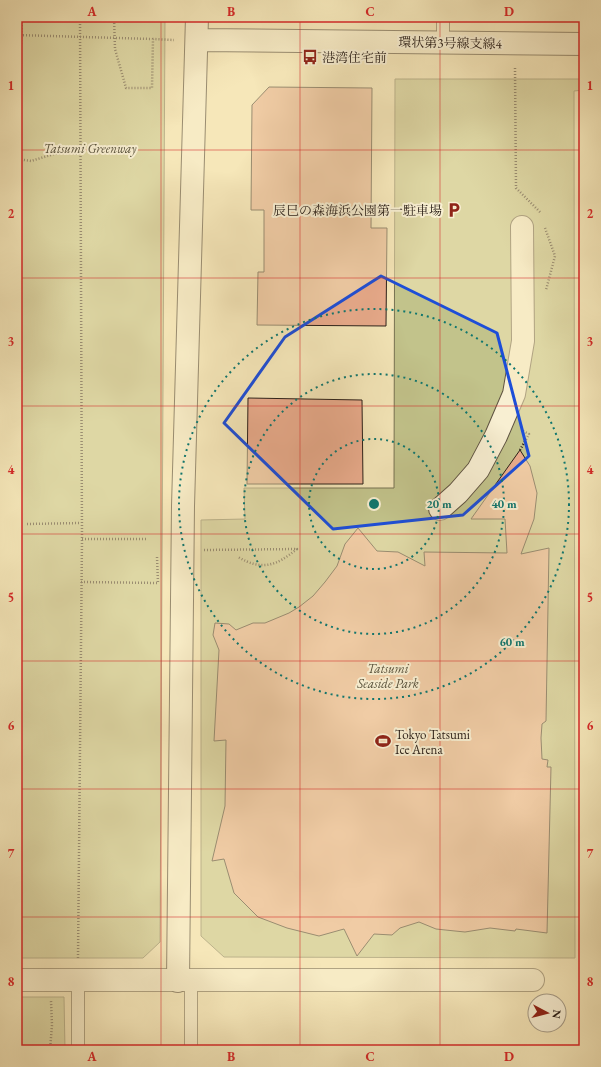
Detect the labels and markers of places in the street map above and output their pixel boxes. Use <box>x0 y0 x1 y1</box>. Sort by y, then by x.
bus stop icon: 港湾住宅前 <box>301 48 319 66</box>
place label: 港湾住宅前 <box>322 49 387 66</box>
parking icon: 辰巳の森海浜公園第一駐車場 <box>445 201 463 219</box>
place label: 辰巳の森海浜公園第一駐車場 <box>273 202 442 219</box>
centre of rings <box>367 497 381 511</box>
place label: Tokyo Tatsumi Ice Arena <box>395 726 470 758</box>
sports icon: Tokyo Tatsumi Ice Arena <box>374 732 392 750</box>

